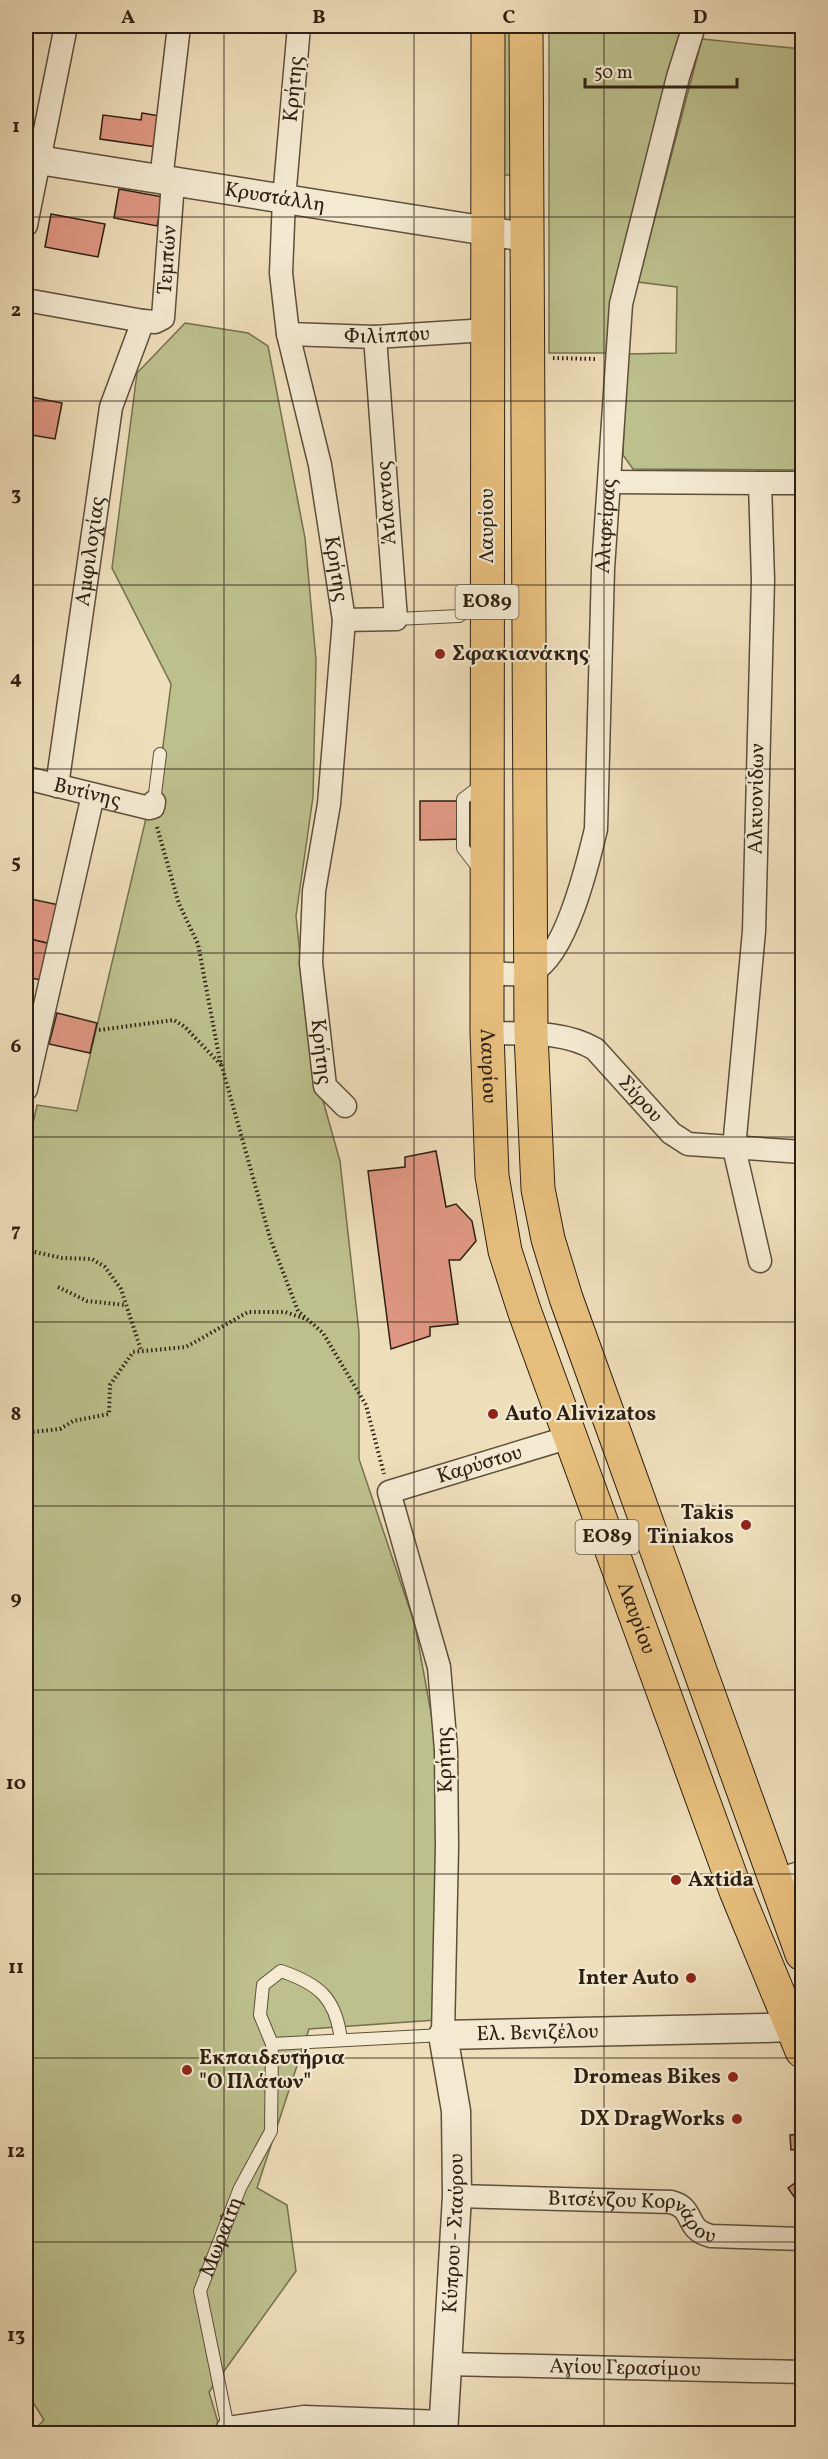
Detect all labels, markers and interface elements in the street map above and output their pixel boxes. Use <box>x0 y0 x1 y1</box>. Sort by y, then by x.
text: A <box>121 4 135 32</box>
text: B <box>312 4 326 32</box>
text: C <box>503 4 516 32</box>
text: D <box>693 4 707 32</box>
scale bar <box>585 51 736 89</box>
street label: Κρήτης <box>277 55 311 123</box>
text: 50 m <box>594 61 633 86</box>
text: 1 <box>12 113 20 141</box>
street label: Κρυστάλλη <box>222 175 327 220</box>
street label: Τεμπών <box>150 224 184 296</box>
text: 2 <box>11 297 21 325</box>
street label: Φιλίππου <box>344 319 431 352</box>
street label: Άτλαντος <box>370 460 404 546</box>
street label: Αλιφείρας <box>588 478 624 575</box>
text: 3 <box>11 481 21 509</box>
street label: Λαυρίου <box>473 489 502 563</box>
street label: Αμφιλοχίας <box>68 495 113 608</box>
street label: Κρήτης <box>317 534 355 604</box>
road number: ΕΟ89 <box>456 585 518 619</box>
place label: Σφακιανάκης <box>452 640 589 669</box>
marker: Σφακιανάκης <box>433 647 447 661</box>
text: 4 <box>10 665 22 693</box>
street label: Αλκυονίδων <box>742 743 772 855</box>
street label: Βυτίνης <box>50 771 124 815</box>
text: 5 <box>11 849 21 877</box>
street label: Κρήτης <box>303 1017 339 1086</box>
street label: Λαυρίου <box>472 1028 504 1104</box>
text: 6 <box>11 1033 22 1061</box>
street label: Σύρου <box>611 1069 669 1129</box>
text: 7 <box>11 1217 21 1245</box>
place label: Auto Alivizatos <box>505 1400 656 1429</box>
text: 8 <box>11 1401 21 1429</box>
marker: Auto Alivizatos <box>486 1407 500 1421</box>
street label: Καρύστου <box>433 1438 526 1491</box>
place label: Takis Tiniakos <box>647 1499 734 1552</box>
marker: Takis Tiniakos <box>739 1518 753 1532</box>
road number: ΕΟ89 <box>576 1520 638 1554</box>
street label: Λαυρίου <box>610 1578 663 1658</box>
text: 9 <box>10 1585 22 1613</box>
street label: Κρήτης <box>429 1726 461 1794</box>
text: 10 <box>6 1770 26 1798</box>
place label: Axtida <box>688 1866 754 1895</box>
marker: Axtida <box>669 1873 683 1887</box>
text: 11 <box>8 1954 24 1982</box>
place label: Inter Auto <box>578 1964 679 1993</box>
marker: Inter Auto <box>684 1971 698 1985</box>
street label: Ελ. Βενιζέλου <box>476 2017 599 2049</box>
place label: Εκπαιδευτήρια "Ο Πλάτων" <box>199 2044 345 2097</box>
marker: Εκπαιδευτήρια "Ο Πλάτων" <box>180 2063 194 2077</box>
place label: Dromeas Bikes <box>573 2063 721 2092</box>
marker: Dromeas Bikes <box>726 2070 740 2084</box>
place label: DX DragWorks <box>580 2105 725 2134</box>
marker: DX DragWorks <box>730 2112 744 2126</box>
text: 12 <box>7 2138 25 2166</box>
street label: Κύπρου - Σταύρου <box>436 2153 472 2314</box>
street label: Βιτσένζου Κορνάρου <box>547 2184 719 2251</box>
street label: Μωραΐτη <box>192 2192 250 2281</box>
text: 13 <box>7 2322 25 2350</box>
street label: Αγίου Γερασίμου <box>549 2352 701 2384</box>

